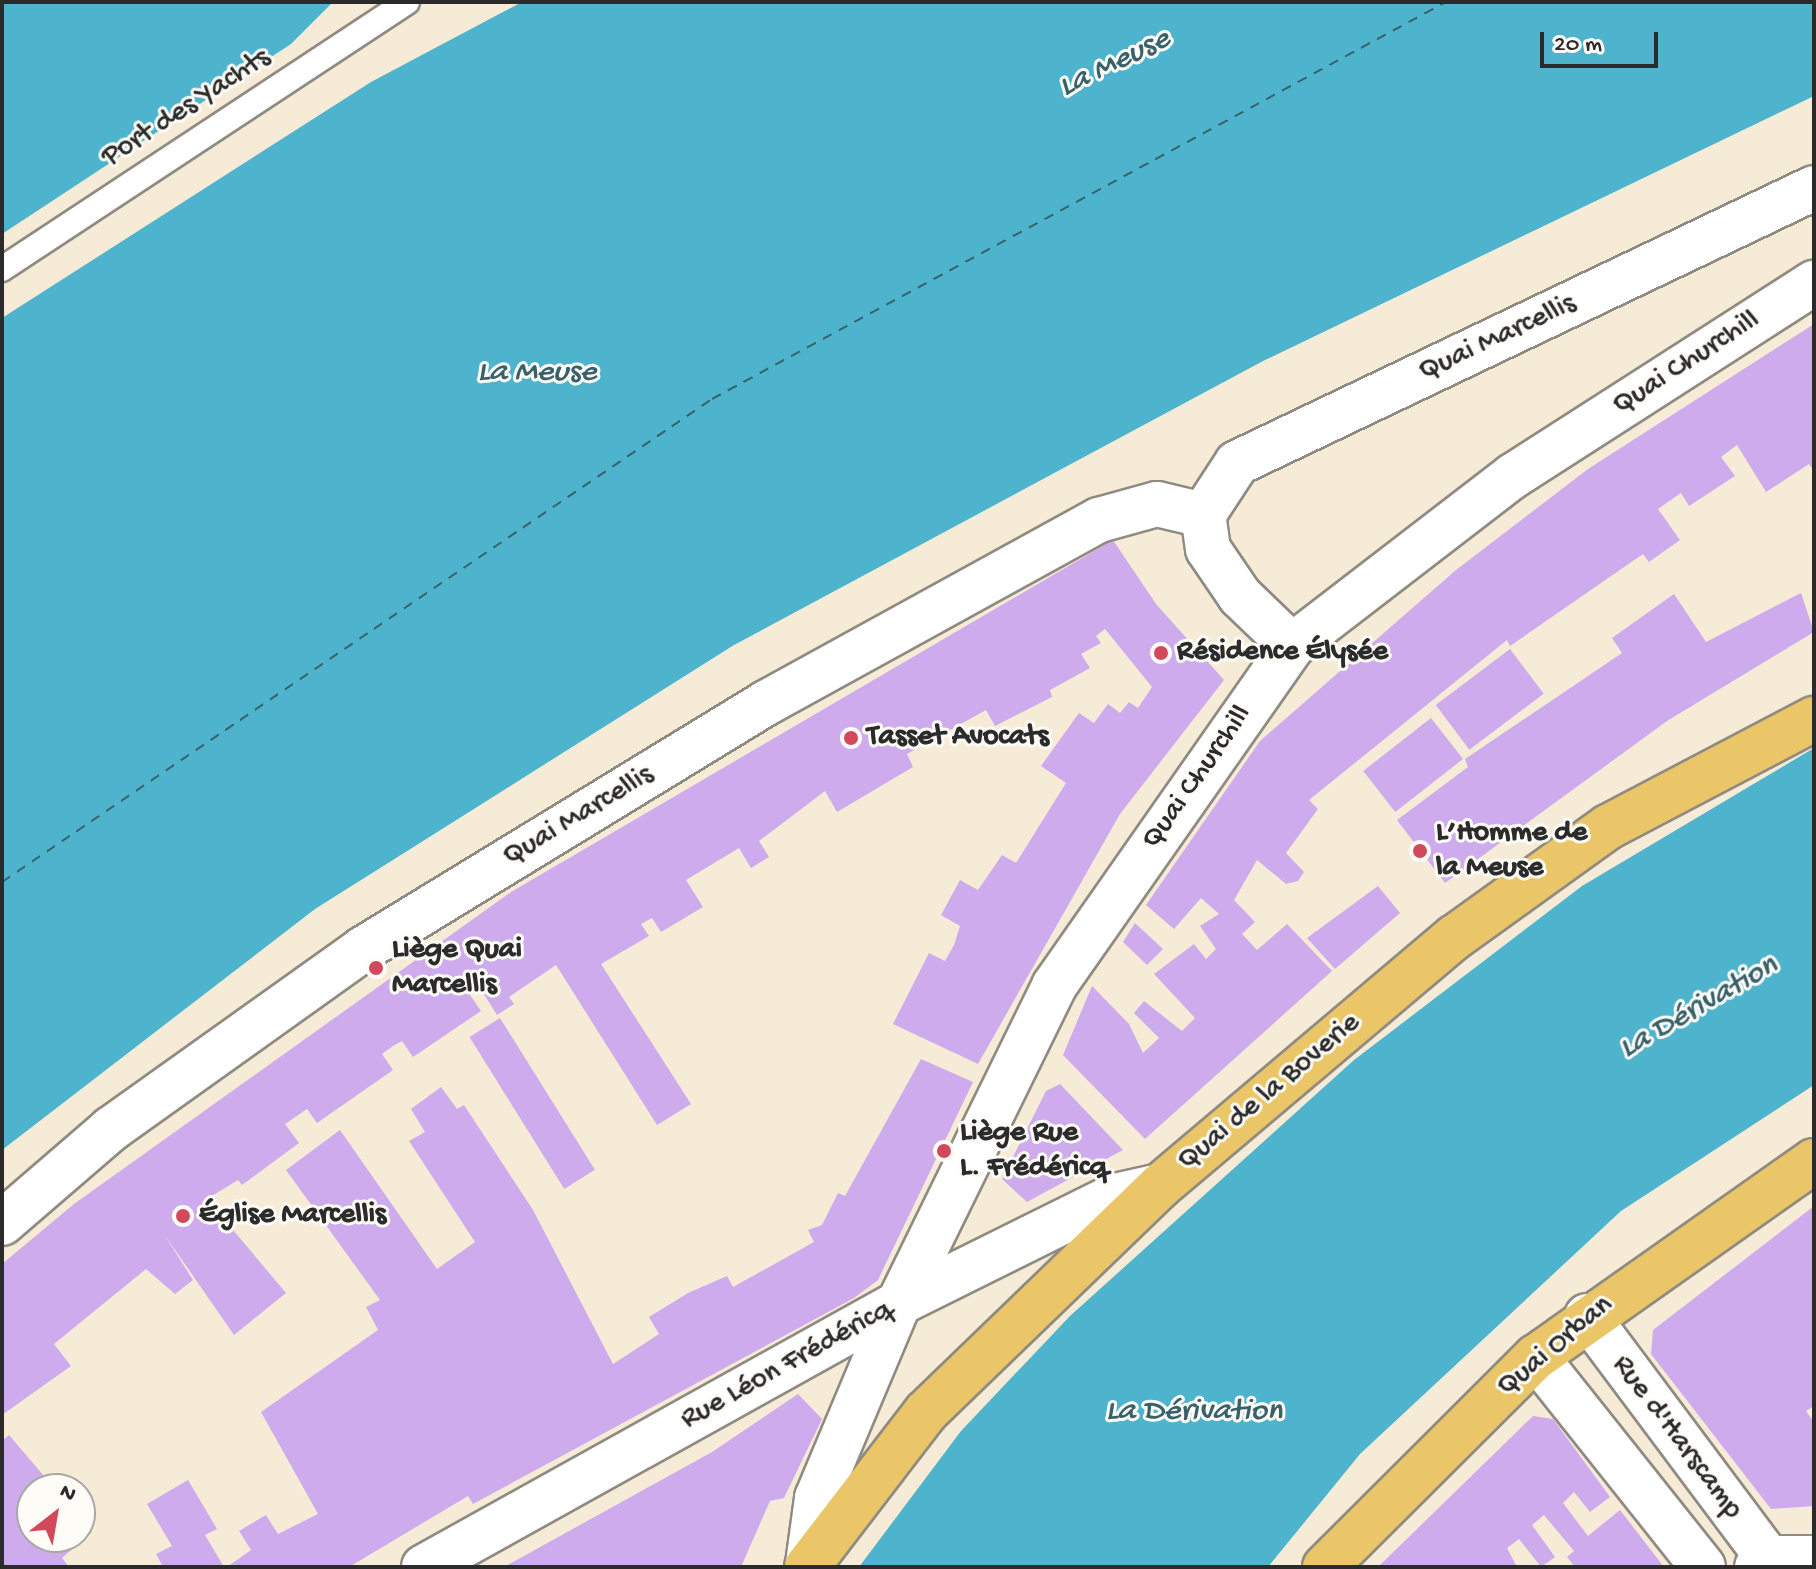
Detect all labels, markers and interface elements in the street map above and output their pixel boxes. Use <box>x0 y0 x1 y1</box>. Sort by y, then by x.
scale bar <box>1544 16 1662 66</box>
water label: La Meuse <box>1053 21 1177 107</box>
text: 20 m <box>1554 31 1602 60</box>
street label: Port des Yachts <box>96 41 278 177</box>
street label: Quai Marcellis <box>1414 287 1582 391</box>
street label: Quai Churchill <box>1607 303 1767 425</box>
water label: La Meuse <box>477 354 597 392</box>
place label: Résidence Élysée <box>1177 635 1388 671</box>
marker: Résidence Élysée <box>1152 644 1170 662</box>
street label: Quai Churchill <box>1135 699 1261 857</box>
place label: Tasset Avocats <box>867 720 1049 756</box>
marker: Tasset Avocats <box>842 729 860 747</box>
street label: Quai Marcellis <box>497 758 661 876</box>
place label: L’Homme de la Meuse <box>1436 816 1587 886</box>
marker: L’Homme de la Meuse <box>1411 842 1429 860</box>
place label: Liège Quai Marcellis <box>392 933 522 1004</box>
water label: La Dérivation <box>1613 947 1785 1069</box>
marker: Liège Quai Marcellis <box>367 959 385 977</box>
street label: Quai de la Boverie <box>1171 1006 1369 1180</box>
place label: Liège Rue L. Frédéricq <box>960 1116 1107 1186</box>
marker: Liège Rue L. Frédéricq <box>935 1142 953 1160</box>
place label: Église Marcellis <box>199 1198 386 1234</box>
marker: Église Marcellis <box>174 1207 192 1225</box>
street label: Quai Orban <box>1491 1288 1621 1406</box>
street label: Rue Léon Frédéricq <box>675 1293 899 1439</box>
street label: Rue d'Harscamp <box>1603 1349 1749 1527</box>
water label: La Dérivation <box>1106 1393 1282 1431</box>
north arrow <box>16 1473 96 1553</box>
text: N <box>54 1479 80 1509</box>

